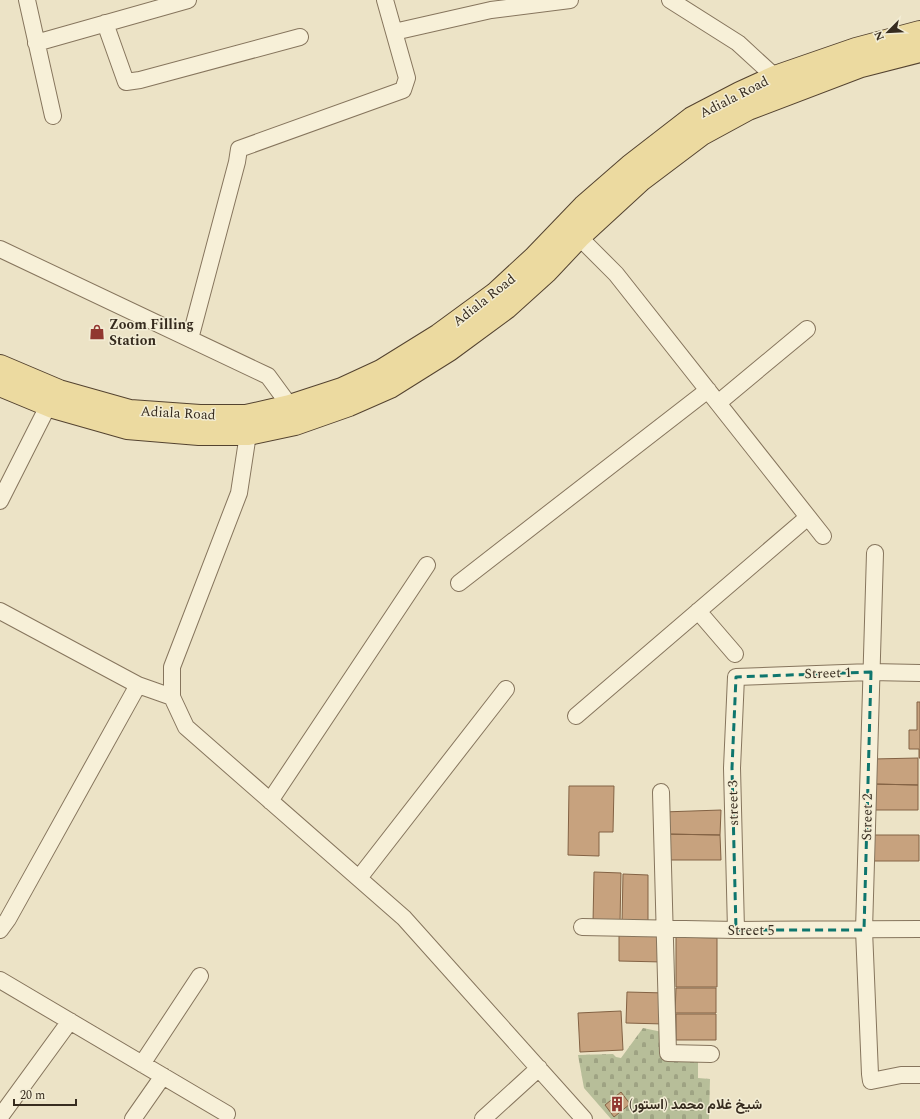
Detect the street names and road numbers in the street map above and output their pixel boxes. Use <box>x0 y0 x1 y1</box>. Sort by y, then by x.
street label: Adiala Road <box>696 70 772 123</box>
street label: Adiala Road <box>448 268 520 331</box>
street label: Adiala Road <box>140 401 216 425</box>
street label: Street 1 <box>804 662 852 684</box>
street label: street 3 <box>722 780 744 826</box>
street label: Street 2 <box>856 793 878 841</box>
street label: Street 5 <box>727 920 775 941</box>

